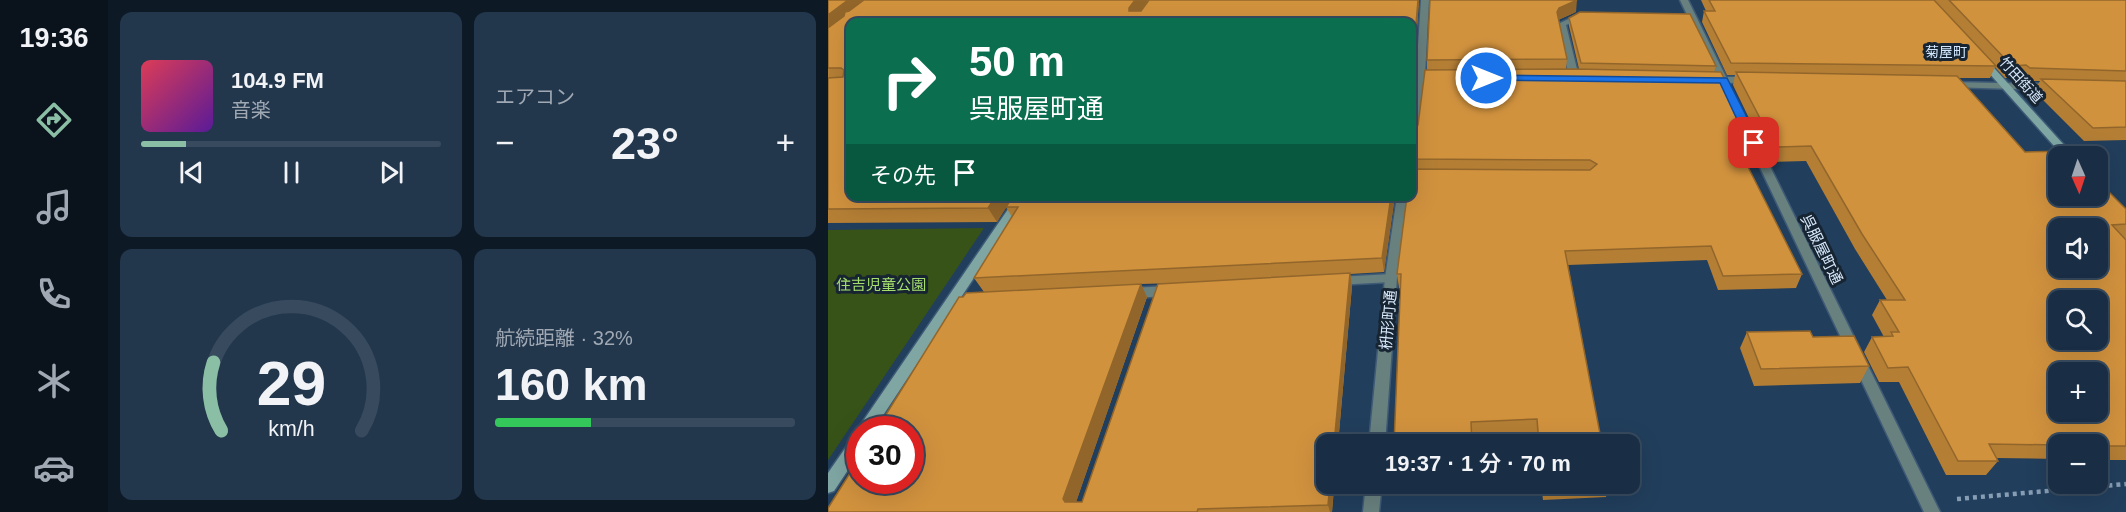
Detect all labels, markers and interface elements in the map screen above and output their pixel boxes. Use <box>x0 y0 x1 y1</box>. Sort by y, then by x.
text: 19:36 <box>19 23 89 53</box>
text: 50 m <box>969 38 1065 85</box>
icon: right <box>870 42 948 120</box>
district label: 菊屋町 <box>1925 44 1967 60</box>
position arrow <box>1454 46 1518 110</box>
street label: 竹田街道 <box>1996 54 2046 106</box>
text: 104.9 FM <box>231 68 324 93</box>
text: エアコン <box>495 86 575 108</box>
text: 呉服屋町通 <box>969 94 1104 124</box>
icon: directions <box>33 99 75 141</box>
text: 音楽 <box>231 99 271 121</box>
pin <box>1728 117 1779 168</box>
text: 23° <box>611 118 679 169</box>
text: − <box>495 124 514 161</box>
text: + <box>776 124 795 161</box>
icon: arrive <box>1737 126 1770 159</box>
north arrow <box>2048 146 2108 206</box>
map controls <box>2048 146 2108 494</box>
icon: previous <box>175 156 208 189</box>
icon: pause <box>275 156 308 189</box>
icon: next <box>375 156 408 189</box>
icon: arrive <box>948 156 981 189</box>
text: その先 <box>870 163 936 188</box>
icon: music <box>33 186 75 228</box>
street label: 呉服屋町通 <box>1798 212 1846 286</box>
button: sound <box>2048 218 2108 278</box>
icon: phone <box>33 273 75 315</box>
park label: 住吉児童公園 <box>836 276 926 293</box>
street label: 枡形町通 <box>1377 289 1399 351</box>
button: search <box>2048 290 2108 350</box>
text: 航続距離 · 32% <box>495 327 633 349</box>
text: 29 <box>256 349 326 418</box>
text: 160 km <box>495 359 648 410</box>
icon: climate <box>33 360 75 402</box>
button: + <box>2048 362 2108 422</box>
speed limit sign: 30 <box>846 416 924 494</box>
text: km/h <box>268 418 314 442</box>
button: − <box>2048 434 2108 494</box>
icon: car <box>33 447 75 489</box>
text: 19:37 · 1 分 · 70 m <box>1385 451 1571 476</box>

